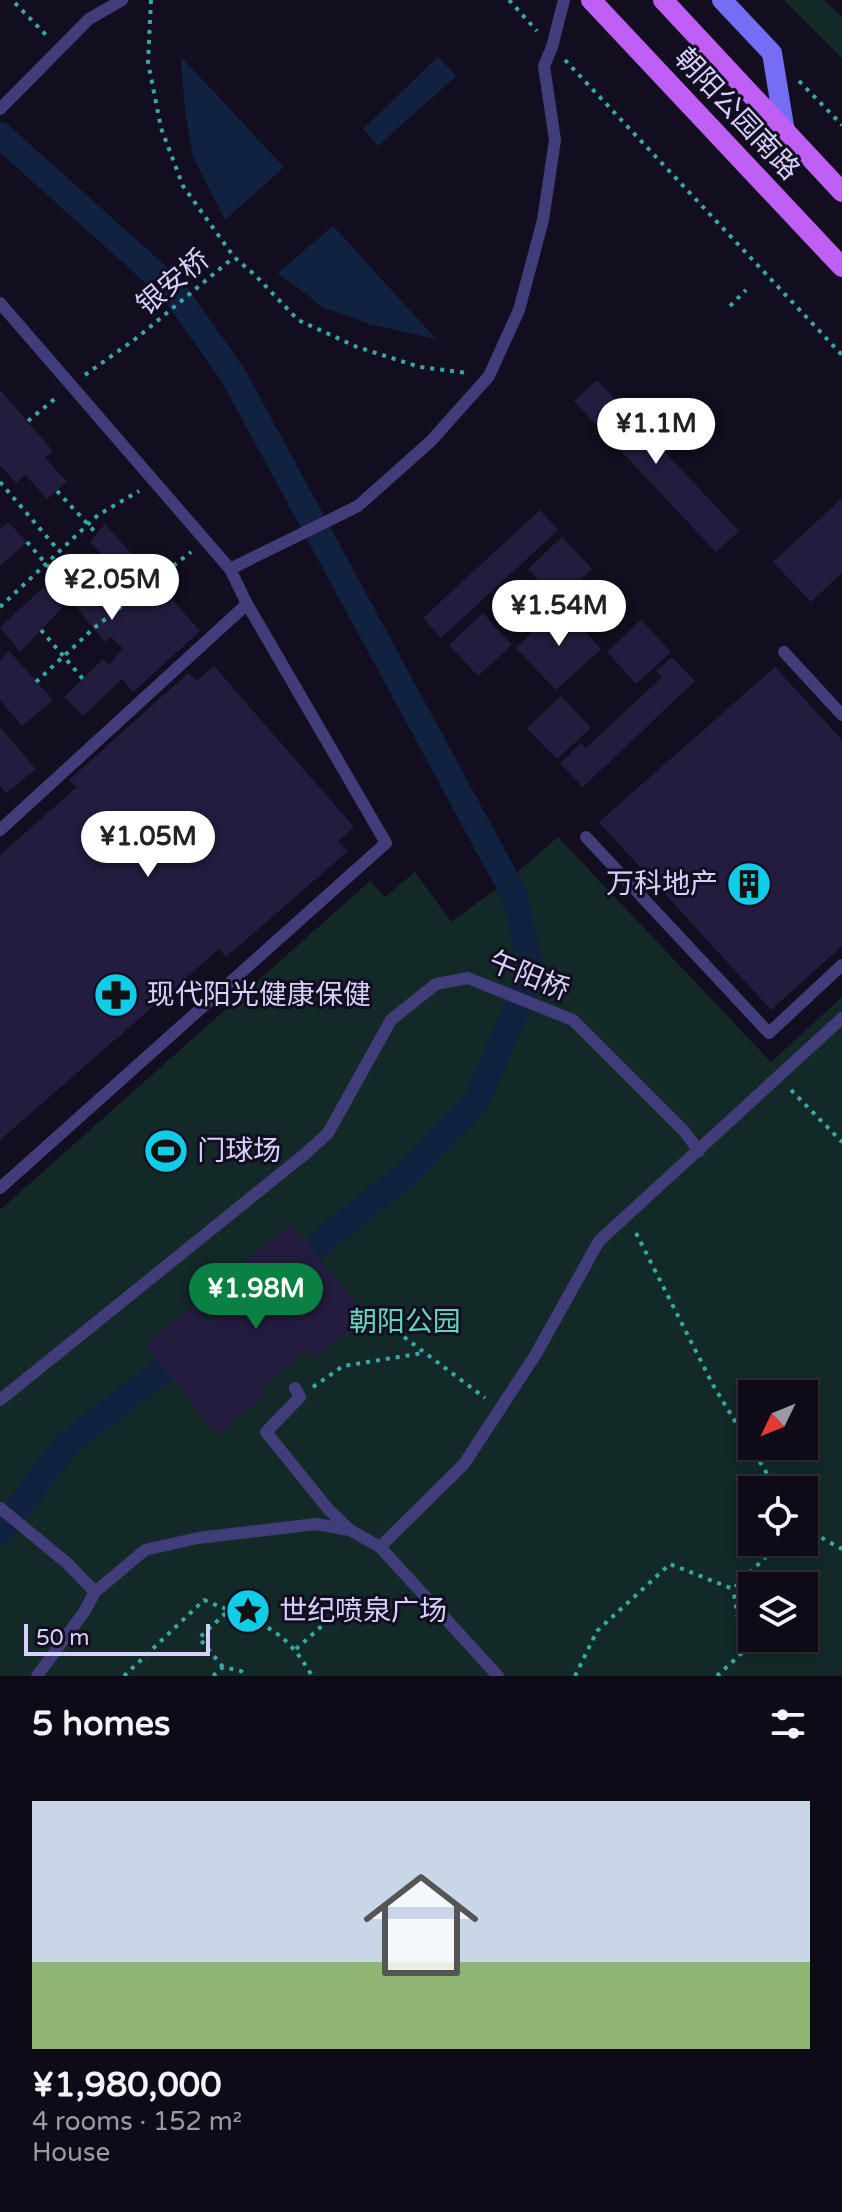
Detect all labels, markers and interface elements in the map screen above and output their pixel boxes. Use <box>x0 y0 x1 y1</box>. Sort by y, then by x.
street label: 朝阳公园南路 <box>667 41 807 187</box>
street label: 银安桥 <box>130 242 216 322</box>
pin: ¥1.1M <box>600 398 712 466</box>
text: ¥1.1M <box>615 408 697 439</box>
pin: ¥2.05M <box>47 554 177 622</box>
text: ¥2.05M <box>63 564 161 595</box>
pin: ¥1.54M <box>494 580 624 648</box>
text: ¥1.54M <box>510 590 608 621</box>
pin: ¥1.05M <box>83 811 213 879</box>
text: ¥1.05M <box>99 821 197 852</box>
building icon: 万科地产 <box>725 860 773 908</box>
place label: 万科地产 <box>606 867 718 901</box>
street label: 午阳桥 <box>484 945 574 1007</box>
pharmacy icon: 现代阳光健康保健 <box>92 971 140 1019</box>
place label: 现代阳光健康保健 <box>147 978 371 1012</box>
sports icon: 门球场 <box>142 1127 190 1175</box>
place label: 门球场 <box>197 1134 281 1168</box>
pin: ¥1.98M <box>191 1263 321 1331</box>
text: ¥1.98M <box>207 1273 305 1304</box>
park label: 朝阳公园 <box>349 1305 461 1339</box>
north arrow <box>738 1380 818 1460</box>
map controls <box>738 1380 818 1652</box>
button: locate <box>738 1476 818 1556</box>
button: layers <box>738 1572 818 1652</box>
place icon: 世纪喷泉广场 <box>224 1587 272 1635</box>
place label: 世纪喷泉广场 <box>279 1594 447 1628</box>
scale bar <box>24 1620 210 1656</box>
text: 50 m <box>36 1625 90 1651</box>
icon: filters <box>766 1702 810 1746</box>
text: 5 homes <box>32 1704 170 1745</box>
icon: home <box>349 1853 493 1997</box>
text: ¥1,980,000 <box>32 2065 222 2106</box>
text: 4 rooms · 152 m² <box>32 2106 242 2137</box>
text: House <box>32 2137 110 2168</box>

